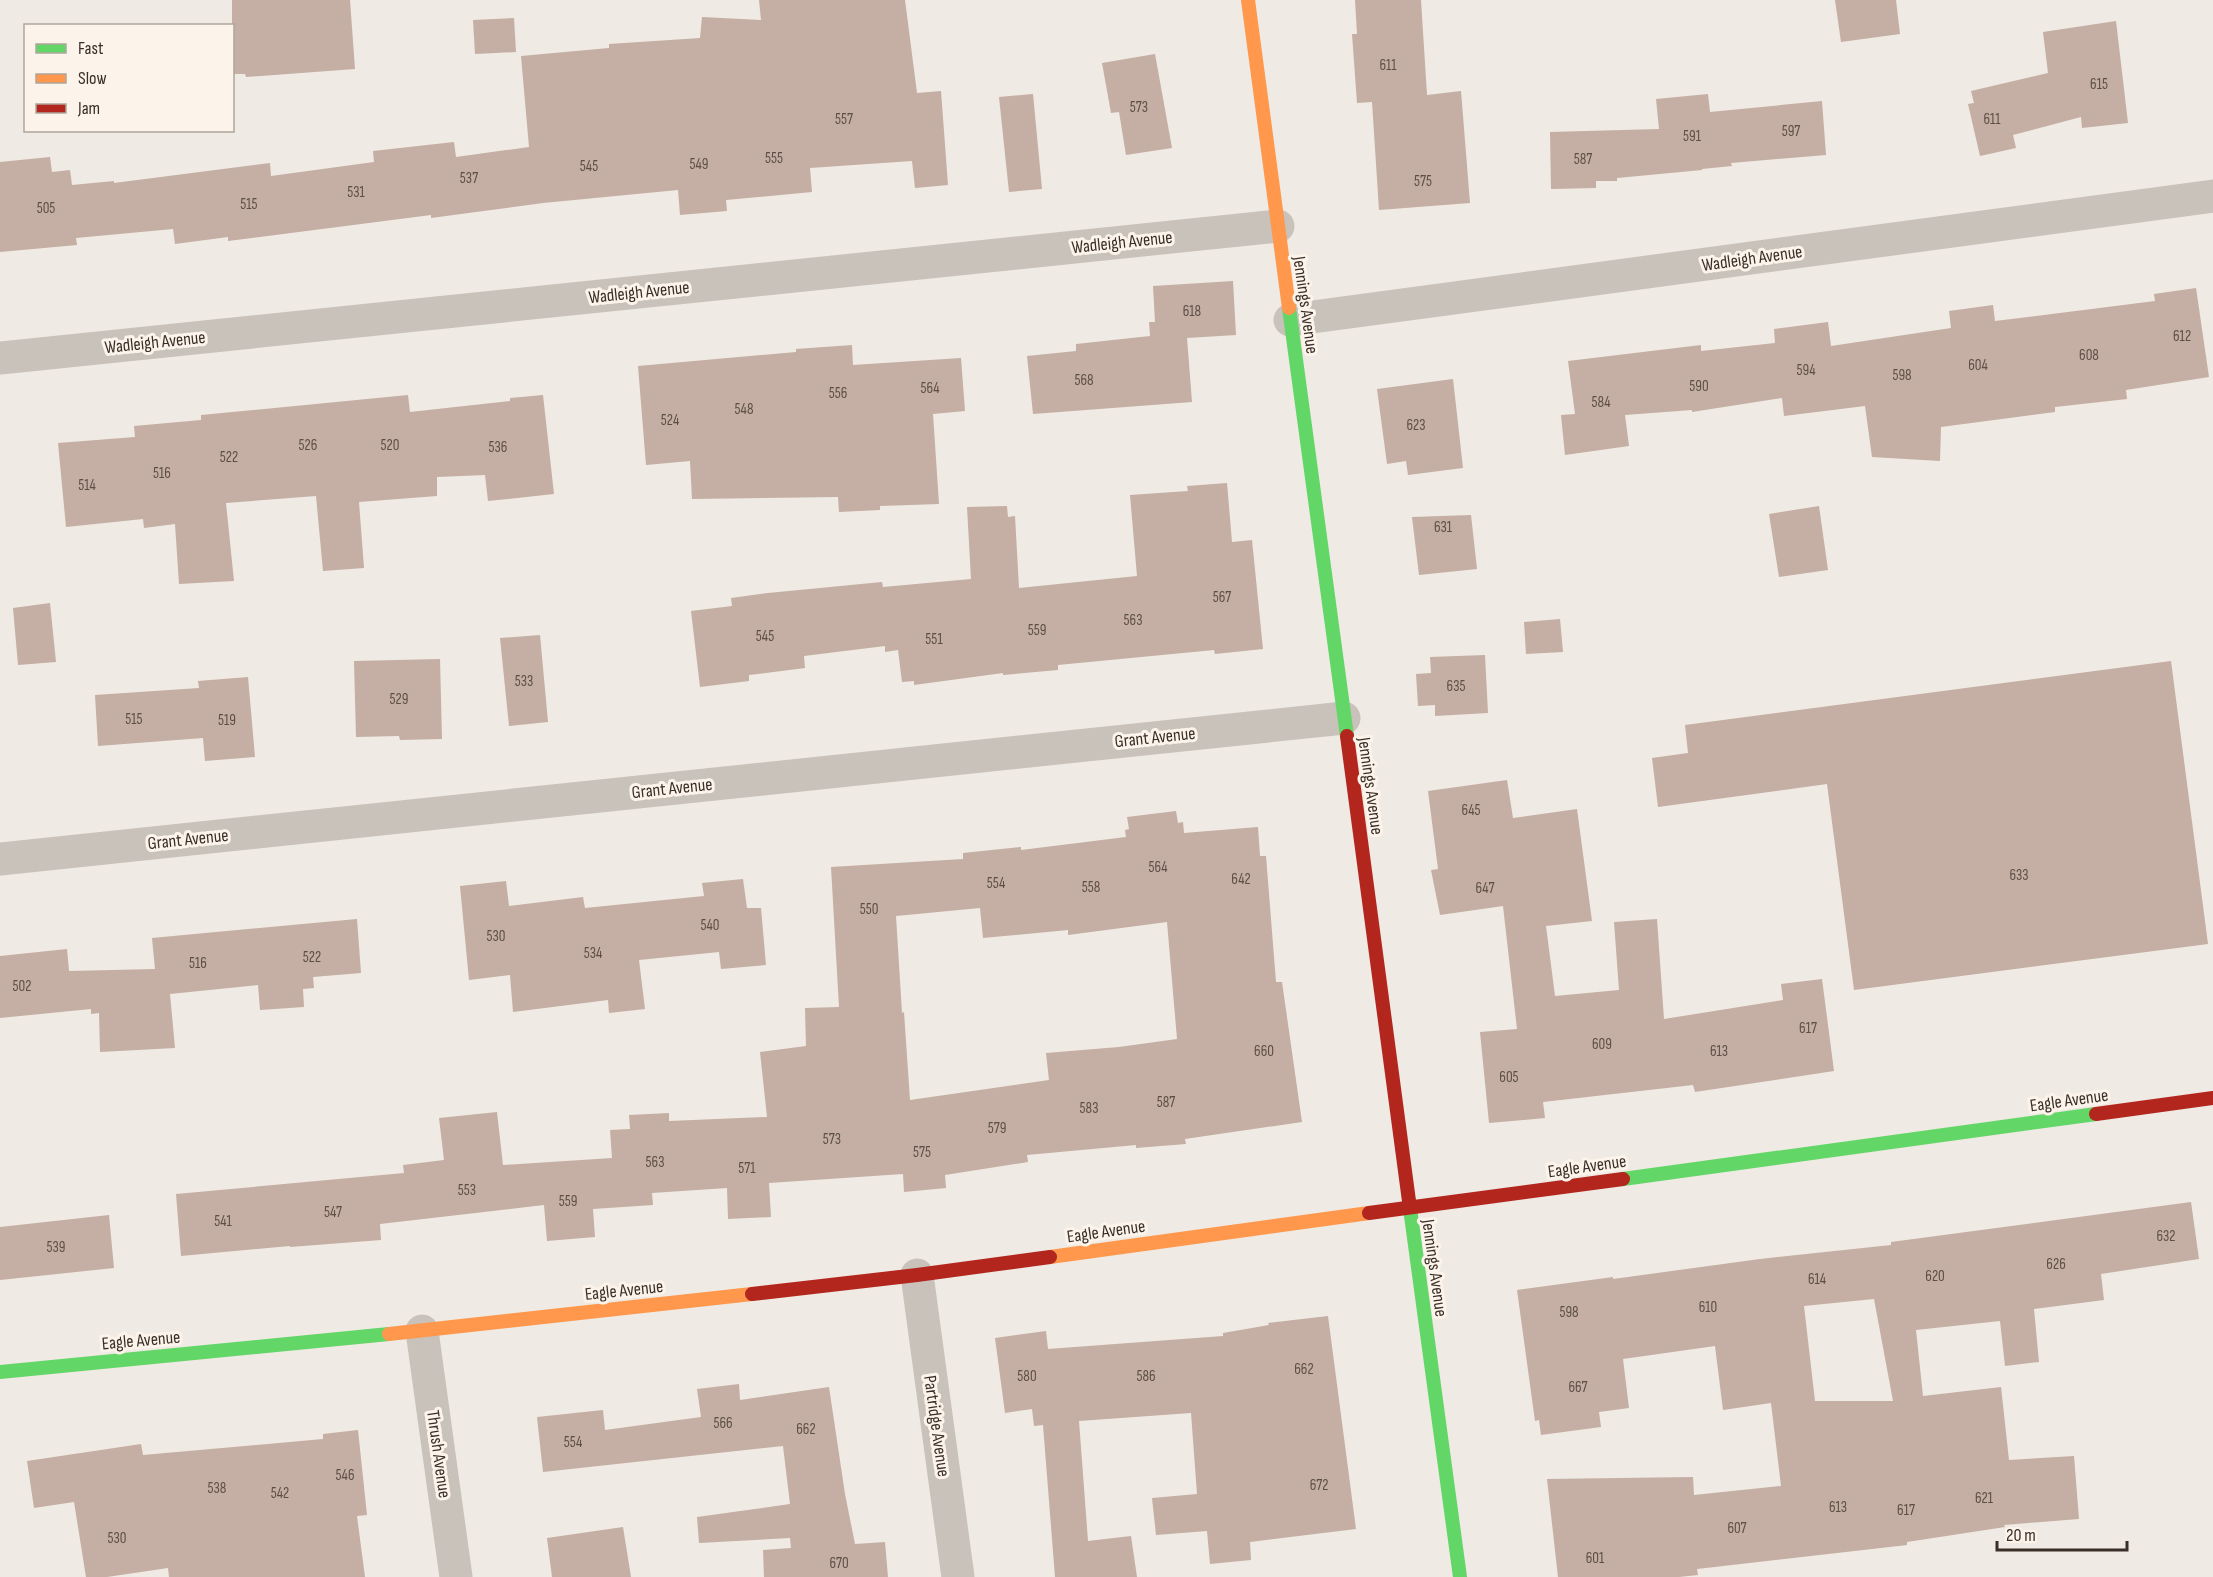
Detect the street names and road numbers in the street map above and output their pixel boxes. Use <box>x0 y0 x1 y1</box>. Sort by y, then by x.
street label: Wadleigh Avenue <box>1071 227 1174 258</box>
street label: Wadleigh Avenue <box>1700 241 1804 276</box>
street label: Jennings Avenue <box>1288 254 1323 355</box>
street label: Wadleigh Avenue <box>588 277 691 308</box>
street label: Wadleigh Avenue <box>104 327 207 358</box>
street label: Grant Avenue <box>1114 723 1196 752</box>
street label: Jennings Avenue <box>1353 735 1388 836</box>
street label: Grant Avenue <box>631 774 713 803</box>
street label: Grant Avenue <box>147 825 229 854</box>
street label: Eagle Avenue <box>2029 1085 2110 1116</box>
street label: Eagle Avenue <box>1547 1151 1628 1182</box>
street label: Eagle Avenue <box>1066 1216 1147 1247</box>
street label: Jennings Avenue <box>1417 1217 1452 1318</box>
street label: Eagle Avenue <box>584 1276 664 1305</box>
street label: Eagle Avenue <box>101 1327 181 1354</box>
street label: Partridge Avenue <box>919 1374 954 1478</box>
street label: Thrush Avenue <box>422 1409 455 1499</box>

